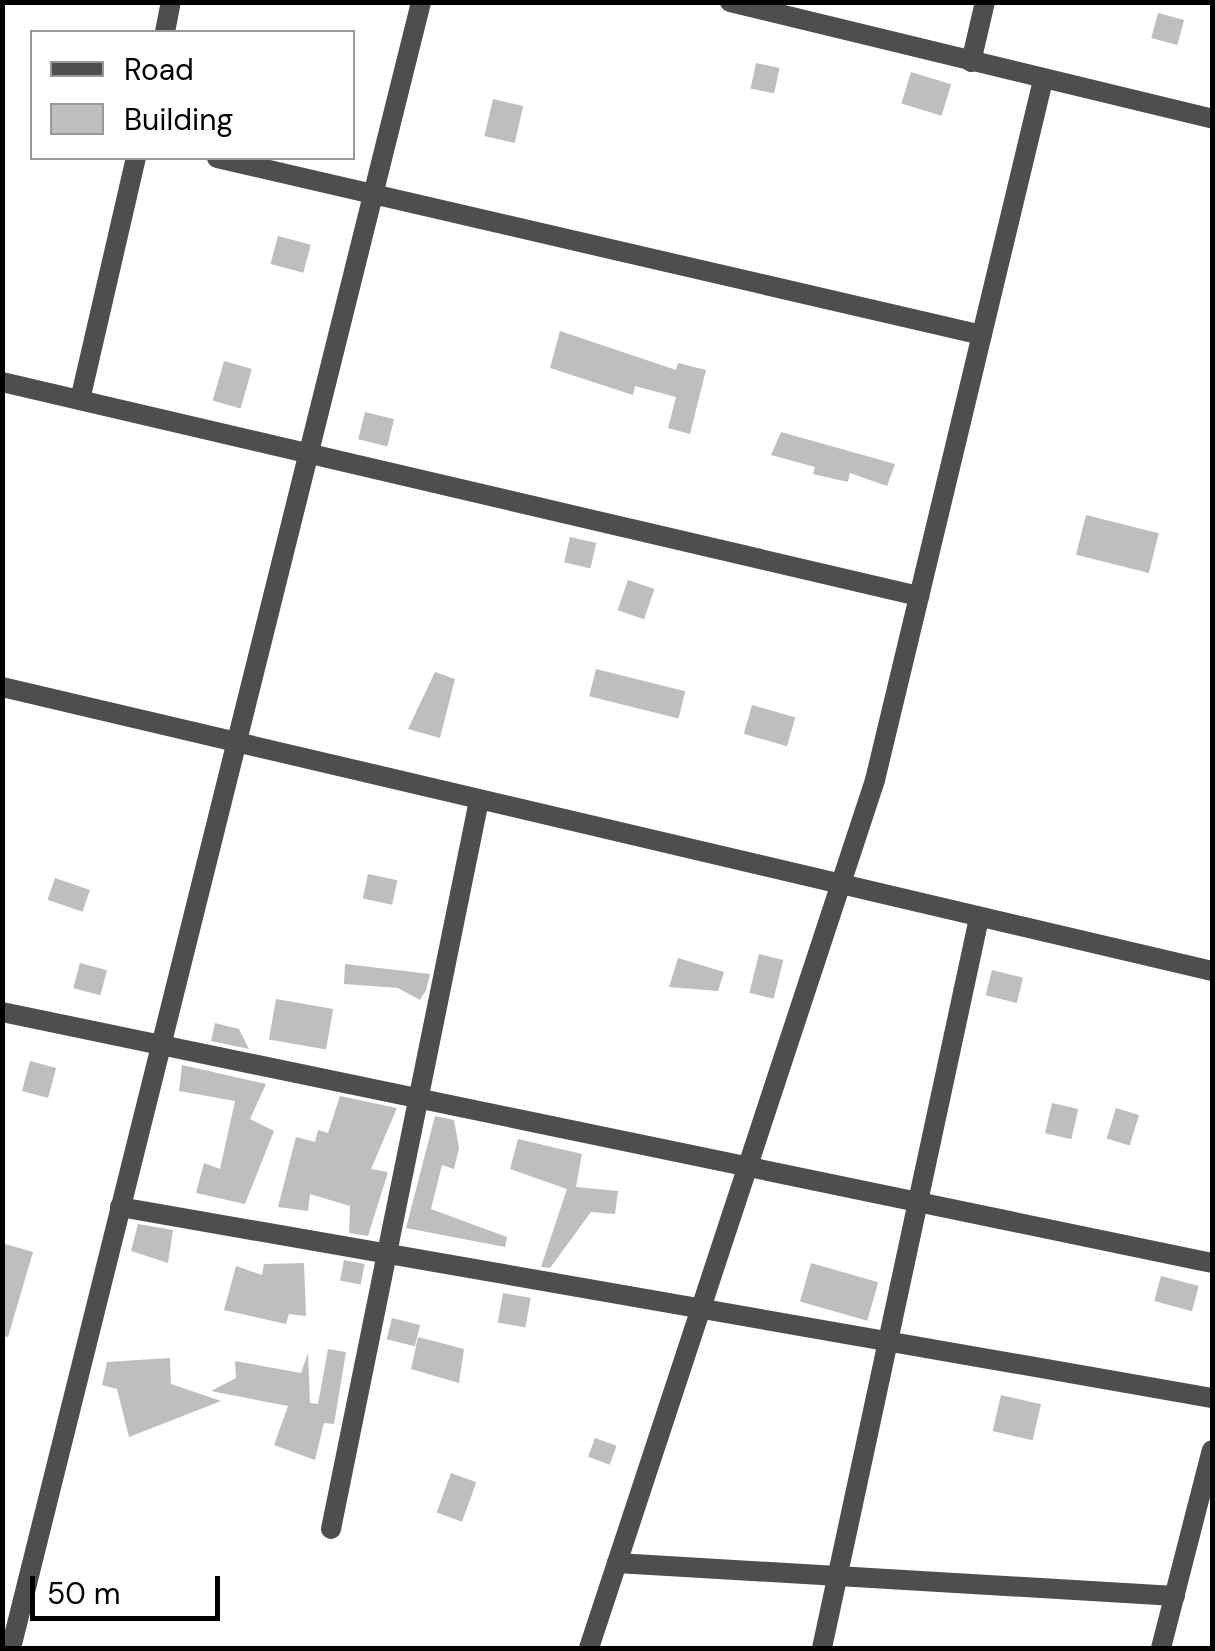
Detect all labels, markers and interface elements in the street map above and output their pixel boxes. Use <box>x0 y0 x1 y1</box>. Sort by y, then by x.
legend <box>30 30 355 160</box>
text: Road <box>124 50 194 89</box>
text: Building <box>124 100 233 139</box>
scale bar <box>35 1556 225 1618</box>
text: 50 m <box>47 1574 121 1613</box>

